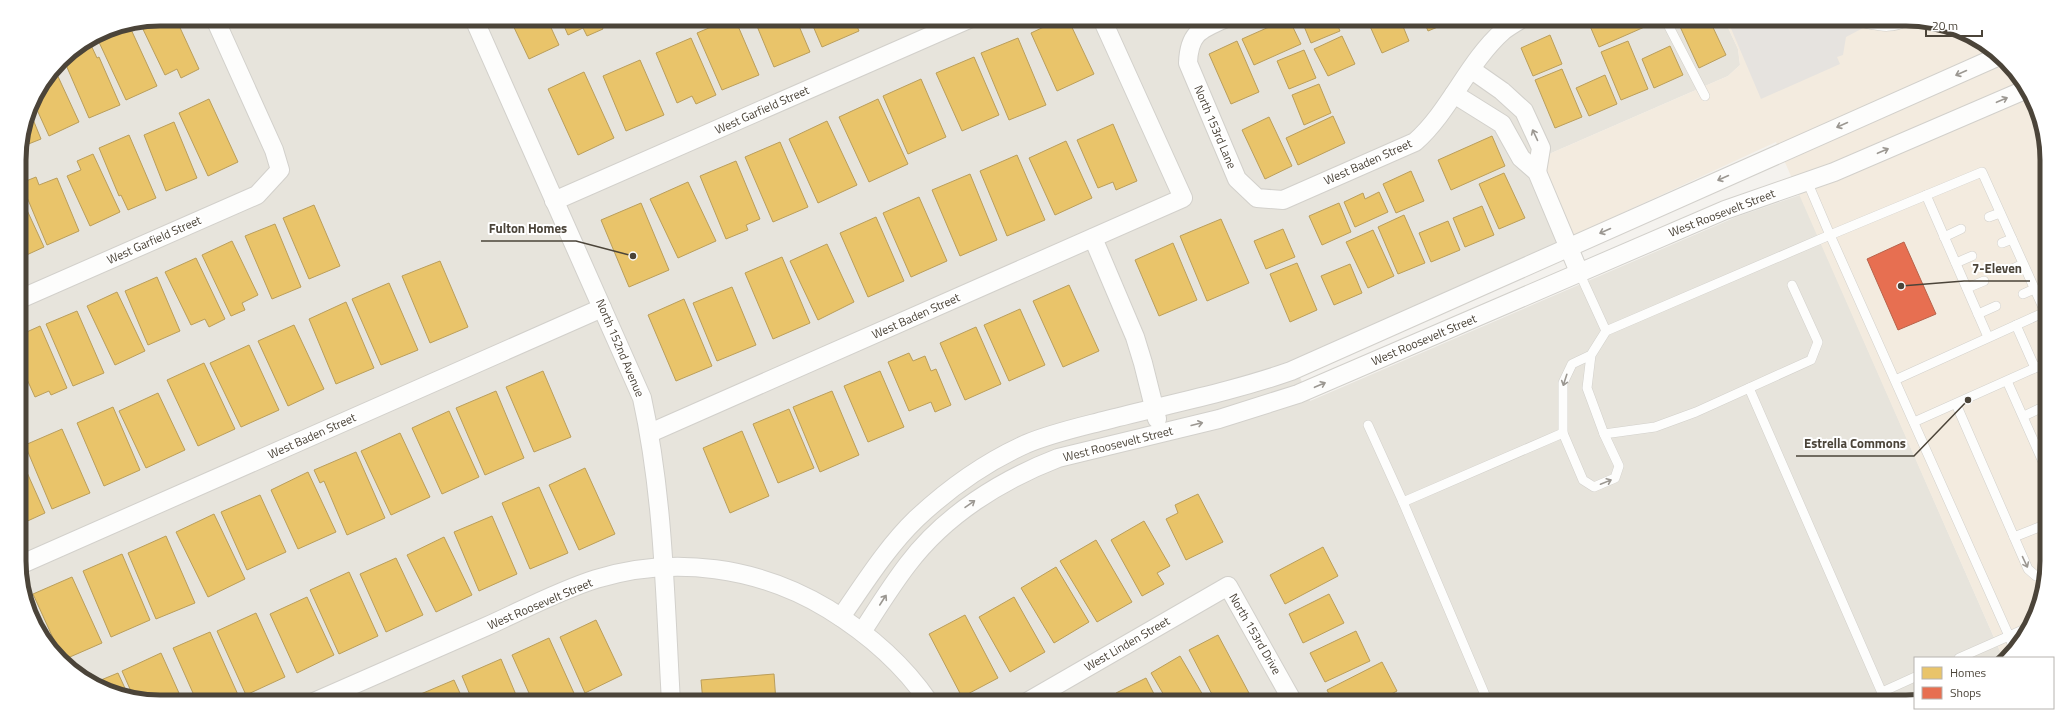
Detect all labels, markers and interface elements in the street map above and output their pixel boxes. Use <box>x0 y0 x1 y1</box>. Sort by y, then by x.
scale bar <box>1926 12 1982 38</box>
text: 20 m <box>1932 16 1958 35</box>
one-way arrow <box>1955 69 1967 77</box>
street label: West Garfield Street <box>711 80 813 139</box>
street label: North 153rd Lane <box>1189 82 1242 172</box>
one-way arrow <box>1996 96 2008 103</box>
one-way arrow <box>1837 122 1849 129</box>
one-way arrow <box>1531 129 1538 141</box>
street label: West Baden Street <box>1321 133 1416 189</box>
one-way arrow <box>1876 147 1888 154</box>
one-way arrow <box>1718 175 1730 182</box>
street label: West Roosevelt Street <box>1666 183 1779 242</box>
street label: West Garfield Street <box>103 210 205 269</box>
callout: Fulton Homes <box>481 216 576 241</box>
text: Fulton Homes <box>489 218 567 238</box>
one-way arrow <box>1599 228 1611 235</box>
callout: 7-Eleven <box>1964 256 2030 281</box>
text: 7-Eleven <box>1972 258 2022 278</box>
street label: West Baden Street <box>869 287 964 343</box>
street label: North 152nd Avenue <box>591 296 650 400</box>
street label: West Roosevelt Street <box>1368 308 1480 370</box>
one-way arrow <box>1561 374 1568 387</box>
one-way arrow <box>1314 380 1326 388</box>
street label: West Baden Street <box>265 407 360 463</box>
street label: West Roosevelt Street <box>1061 420 1176 466</box>
one-way arrow <box>1190 420 1203 428</box>
callout: Estrella Commons <box>1796 431 1914 456</box>
text: Estrella Commons <box>1804 433 1906 453</box>
one-way arrow <box>1599 478 1611 486</box>
one-way arrow <box>965 500 976 508</box>
one-way arrow <box>2022 556 2029 568</box>
street label: West Roosevelt Street <box>484 572 596 634</box>
street label: North 153rd Drive <box>1224 589 1286 678</box>
one-way arrow <box>879 595 887 606</box>
street label: West Linden Street <box>1080 611 1174 676</box>
legend <box>1914 657 2054 709</box>
text: Homes <box>1950 663 1986 682</box>
text: Shops <box>1950 683 1982 702</box>

